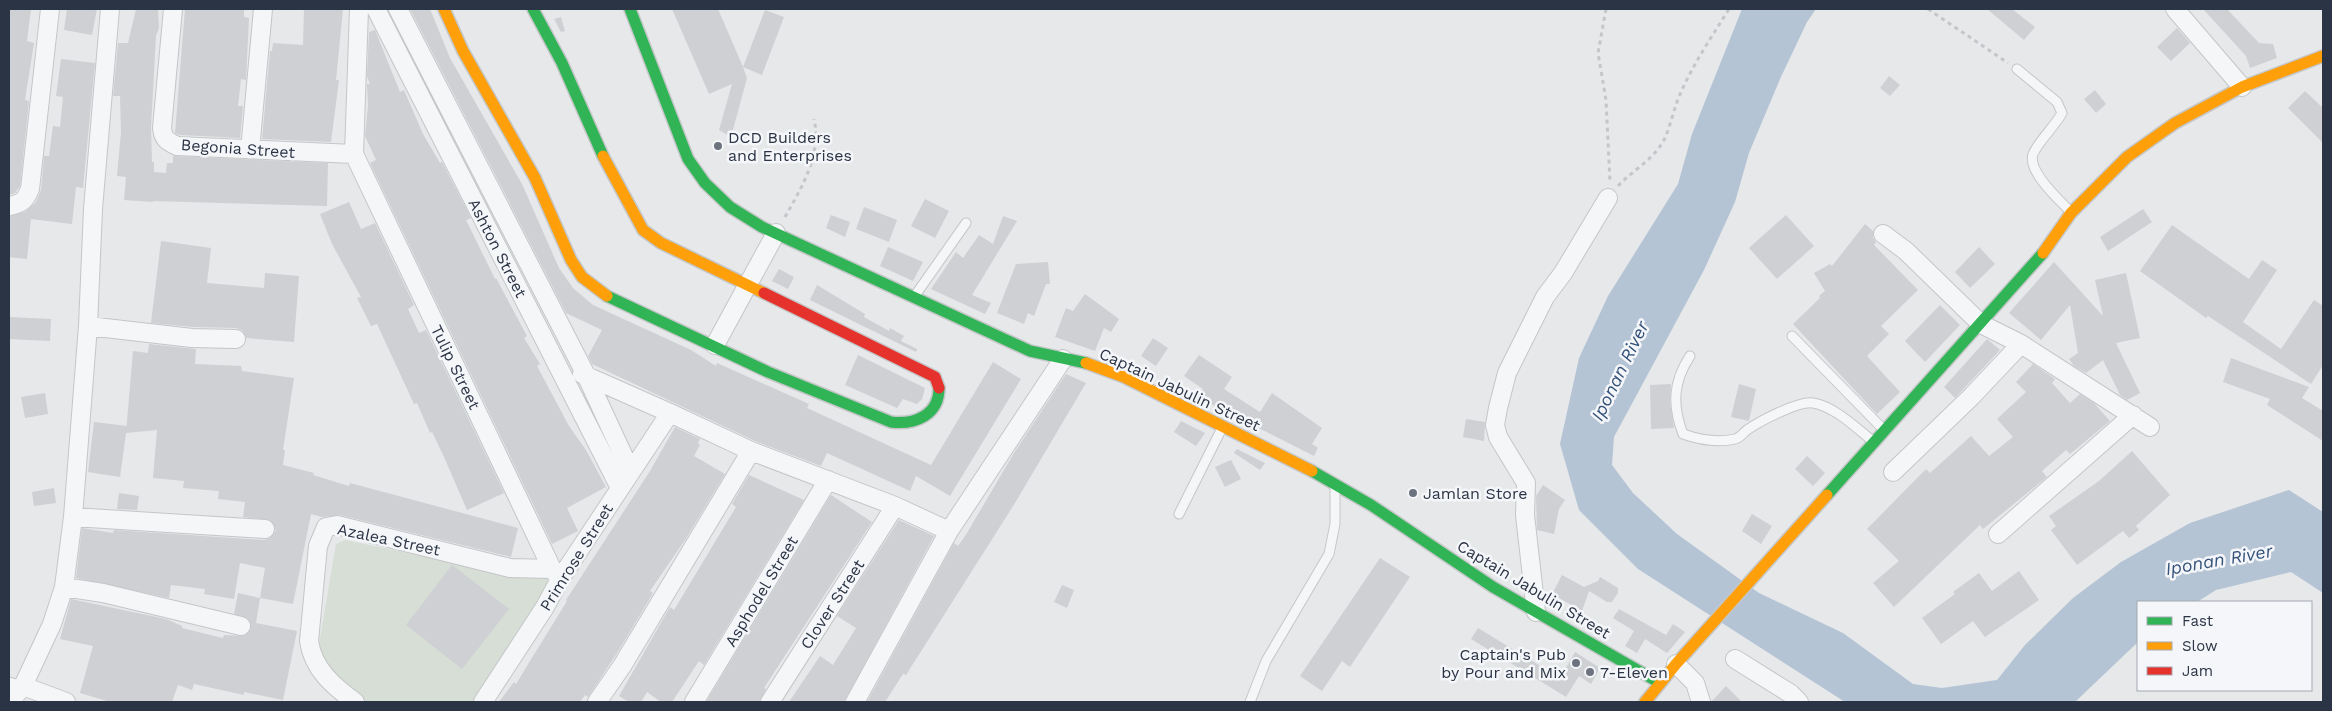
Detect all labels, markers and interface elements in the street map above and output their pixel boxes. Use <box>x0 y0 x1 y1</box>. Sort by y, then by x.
place label: DCD Builders and Enterprises <box>728 128 852 165</box>
street label: Begonia Street <box>180 135 296 162</box>
marker: DCD Builders and Enterprises <box>712 140 724 152</box>
street label: Ashton Street <box>464 196 531 301</box>
water label: Iponan River <box>1586 317 1653 424</box>
street label: Tulip Street <box>427 322 484 413</box>
street label: Captain Jabulin Street <box>1096 344 1264 435</box>
place label: Jamlan Store <box>1423 484 1527 503</box>
marker: Jamlan Store <box>1407 487 1419 499</box>
street label: Primrose Street <box>536 500 617 614</box>
street label: Azalea Street <box>336 519 442 560</box>
street label: Asphodel Street <box>721 532 802 650</box>
street label: Captain Jabulin Street <box>1454 536 1614 643</box>
water label: Iponan River <box>2164 540 2275 579</box>
street label: Clover Street <box>796 556 869 653</box>
legend <box>2137 601 2312 691</box>
text: Fast <box>2182 612 2214 630</box>
text: Slow <box>2182 637 2218 655</box>
place label: Captain's Pub by Pour and Mix <box>1441 645 1566 682</box>
marker: Captain's Pub by Pour and Mix <box>1570 657 1582 669</box>
text: Jam <box>2182 662 2213 680</box>
place label: 7-Eleven <box>1600 663 1668 682</box>
marker: 7-Eleven <box>1584 666 1596 678</box>

